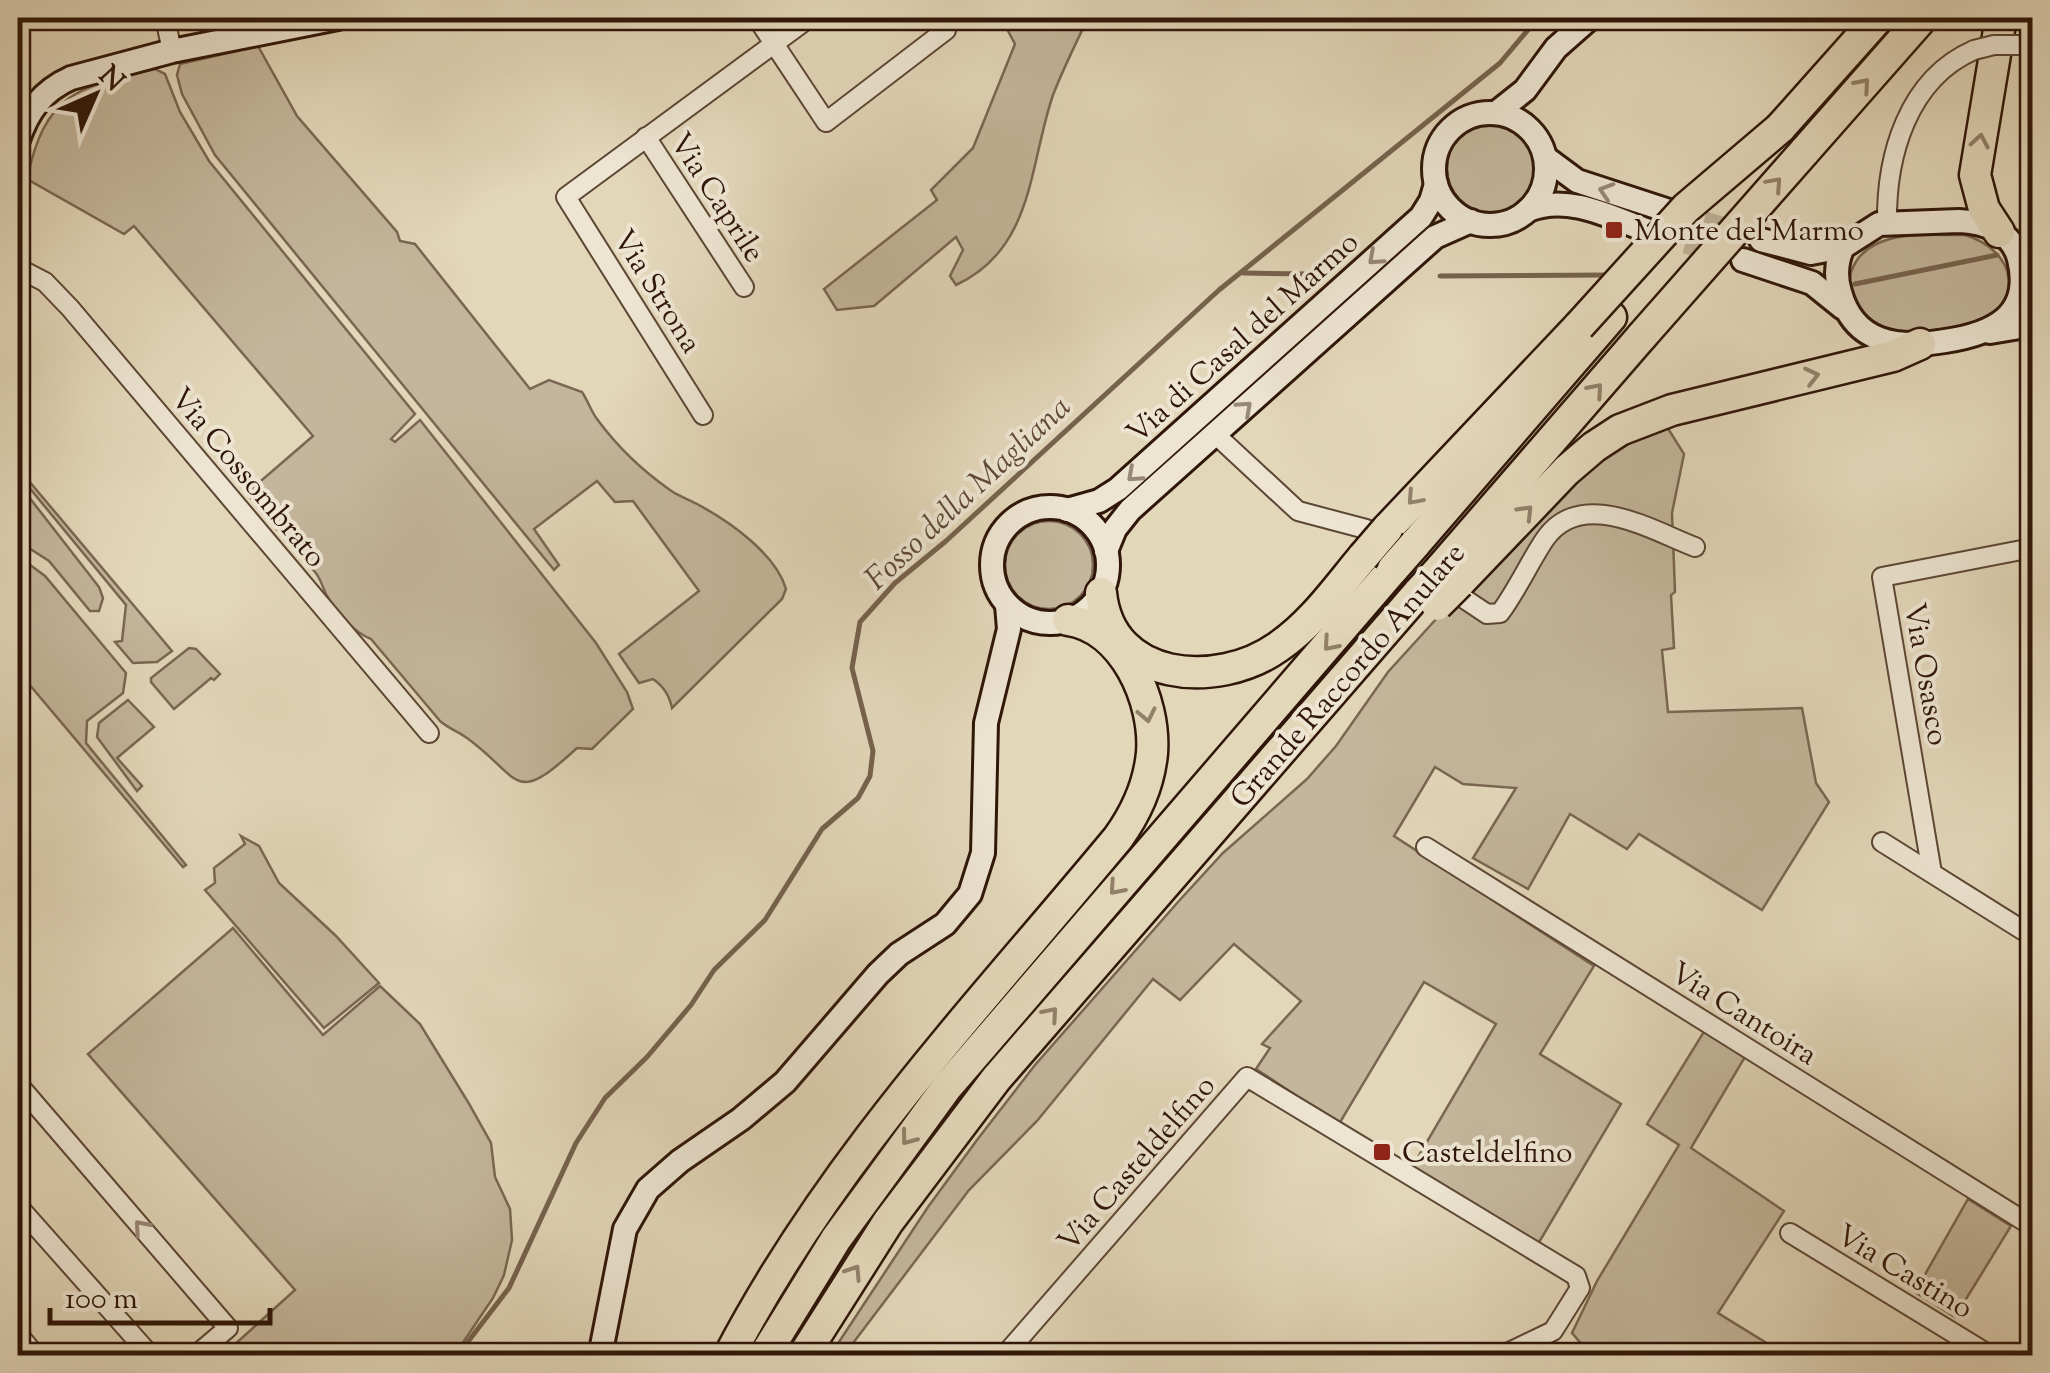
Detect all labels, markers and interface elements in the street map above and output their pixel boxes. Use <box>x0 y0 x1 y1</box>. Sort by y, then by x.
north arrow <box>45 45 145 145</box>
text: N <box>89 57 133 101</box>
one-way arrow <box>1851 78 1869 97</box>
street label: Via Caprile <box>658 125 774 272</box>
one-way arrow <box>1969 133 1990 149</box>
one-way arrow <box>1764 177 1782 196</box>
one-way arrow <box>1598 182 1615 202</box>
place label: Monte del Marmo <box>1634 211 1864 254</box>
marker: Monte del Marmo <box>1603 219 1625 241</box>
street label: Via Strona <box>601 222 711 363</box>
street label: Via di Casal del Marmo <box>1118 223 1369 455</box>
one-way arrow <box>1368 246 1387 264</box>
one-way arrow <box>1803 367 1820 388</box>
street label: Via Cossombrato <box>159 379 335 578</box>
one-way arrow <box>1584 383 1602 401</box>
water label: Fosso della Magliana <box>856 386 1082 602</box>
one-way arrow <box>1233 402 1252 420</box>
one-way arrow <box>1127 463 1146 481</box>
one-way arrow <box>1408 486 1426 505</box>
one-way arrow <box>1514 506 1532 524</box>
street label: Grande Raccordo Anulare <box>1221 534 1476 819</box>
street label: Via Osasco <box>1891 600 1958 749</box>
one-way arrow <box>1324 632 1342 651</box>
one-way arrow <box>1136 707 1157 724</box>
one-way arrow <box>1109 876 1127 895</box>
street label: Via Cantoira <box>1661 953 1825 1078</box>
one-way arrow <box>1039 1007 1057 1026</box>
street label: Via Casteldelfino <box>1049 1067 1227 1262</box>
one-way arrow <box>903 1127 920 1145</box>
place label: Casteldelfino <box>1402 1133 1573 1176</box>
marker: Casteldelfino <box>1371 1141 1393 1163</box>
street label: Via Castino <box>1827 1215 1980 1331</box>
one-way arrow <box>135 1221 153 1239</box>
scale bar <box>50 1263 270 1325</box>
one-way arrow <box>842 1265 861 1283</box>
text: 100 m <box>65 1279 138 1322</box>

